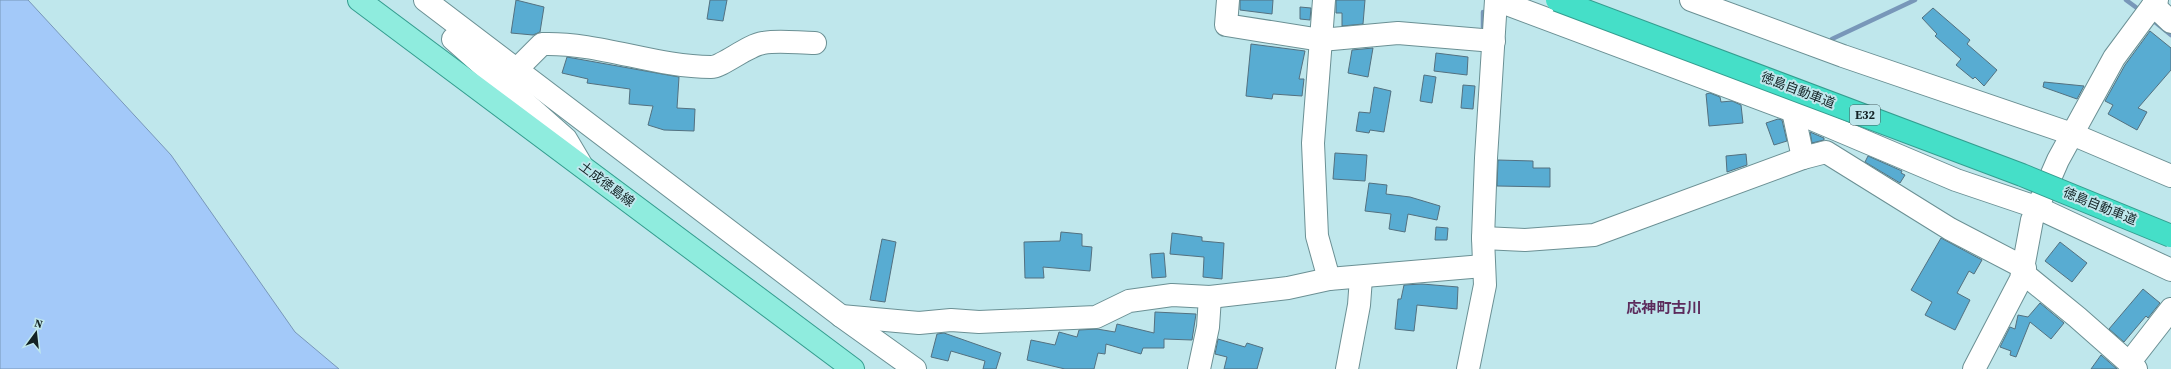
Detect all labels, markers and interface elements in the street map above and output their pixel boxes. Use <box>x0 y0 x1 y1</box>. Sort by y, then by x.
street label: 徳島自動車道 <box>1759 68 1837 112</box>
road number: E32 <box>1850 105 1880 125</box>
street label: 土成徳島線 <box>576 158 638 210</box>
street label: 徳島自動車道 <box>2061 184 2139 228</box>
district label: 応神町古川 <box>1626 297 1702 318</box>
north arrow <box>16 313 56 353</box>
text: N <box>33 316 44 332</box>

